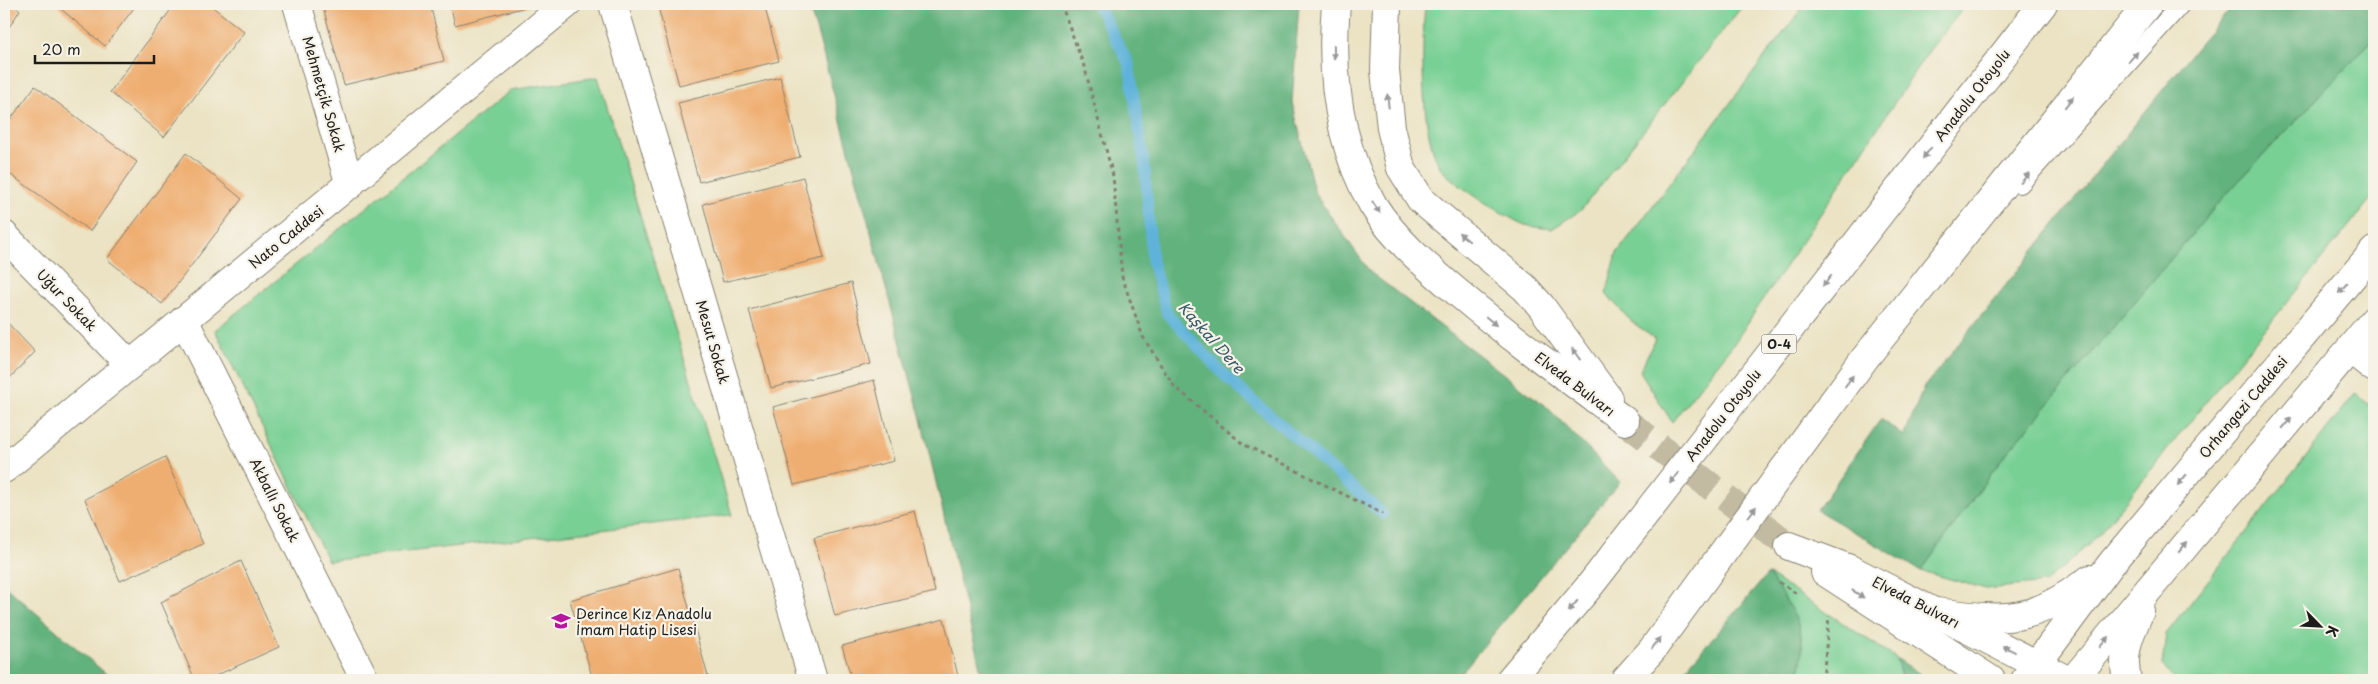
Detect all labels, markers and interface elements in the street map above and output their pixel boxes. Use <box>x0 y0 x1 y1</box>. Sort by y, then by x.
scale bar <box>35 32 154 64</box>
street label: Mehmetçik Sokak <box>297 34 351 155</box>
text: 20 m <box>42 37 81 60</box>
street label: Anadolu Otoyolu <box>1929 44 2015 146</box>
one-way arrow <box>1330 45 1338 61</box>
one-way arrow <box>2128 50 2139 63</box>
one-way arrow <box>1384 93 1392 109</box>
one-way arrow <box>2063 96 2074 109</box>
one-way arrow <box>1922 146 1933 159</box>
one-way arrow <box>2020 172 2031 185</box>
street label: Nato Caddesi <box>244 200 328 274</box>
one-way arrow <box>1371 200 1381 214</box>
one-way arrow <box>1458 231 1470 243</box>
street label: Uğur Sokak <box>32 264 102 336</box>
one-way arrow <box>1822 274 1833 287</box>
one-way arrow <box>2337 282 2349 294</box>
water label: Kaşkal Dere <box>1173 296 1251 379</box>
street label: Mesut Sokak <box>691 298 735 386</box>
one-way arrow <box>1484 315 1497 326</box>
road number: O-4 <box>1762 334 1796 354</box>
street label: Elveda Bulvarı <box>1530 347 1620 421</box>
one-way arrow <box>1571 347 1581 360</box>
street label: Orhangazi Caddesi <box>2194 351 2292 463</box>
street label: Anadolu Otoyolu <box>1680 364 1766 466</box>
one-way arrow <box>1843 375 1854 388</box>
one-way arrow <box>2282 417 2293 430</box>
street label: Akballı Sokak <box>245 454 305 546</box>
one-way arrow <box>1668 471 1679 484</box>
one-way arrow <box>2176 473 2188 485</box>
one-way arrow <box>1747 506 1758 519</box>
one-way arrow <box>2177 541 2188 554</box>
street label: Elveda Bulvarı <box>1869 571 1963 633</box>
one-way arrow <box>1851 589 1865 599</box>
one-way arrow <box>1567 599 1579 611</box>
north arrow <box>2296 602 2346 652</box>
place label: Derince Kız Anadolu İmam Hatip Lisesi <box>576 603 712 640</box>
school or university icon: Derince Kız Anadolu İmam Hatip Lisesi <box>550 610 572 632</box>
text: K <box>2321 623 2344 640</box>
one-way arrow <box>2099 636 2110 649</box>
one-way arrow <box>1651 637 1662 650</box>
one-way arrow <box>2002 645 2016 653</box>

